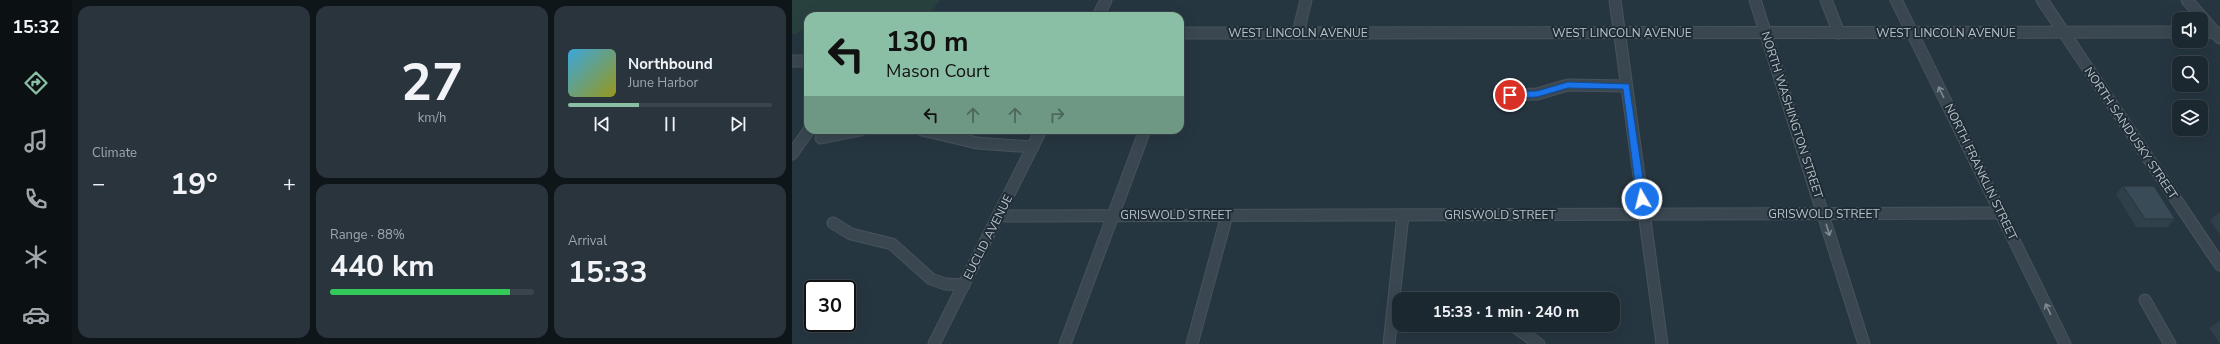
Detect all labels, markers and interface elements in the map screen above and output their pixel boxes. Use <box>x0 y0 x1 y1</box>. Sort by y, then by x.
map controls <box>2172 12 2208 136</box>
button: sound <box>2172 12 2208 48</box>
text: 15:32 <box>12 15 60 39</box>
text: 130 m <box>886 23 969 61</box>
street label: WEST LINCOLN AVENUE <box>1228 25 1368 41</box>
street label: WEST LINCOLN AVENUE <box>1552 25 1692 41</box>
street label: WEST LINCOLN AVENUE <box>1876 25 2016 41</box>
icon: left <box>820 28 872 80</box>
street label: NORTH WASHINGTON STREET <box>1757 29 1827 201</box>
text: 27 <box>401 47 463 118</box>
text: Northbound <box>628 54 713 74</box>
button: search <box>2172 56 2208 92</box>
text: Mason Court <box>886 59 989 83</box>
street label: NORTH SANDUSKY STREET <box>2081 64 2182 203</box>
icon: directions <box>22 69 50 97</box>
text: June Harbor <box>628 74 698 92</box>
pin <box>1493 78 1527 112</box>
icon: arrive <box>1499 84 1521 106</box>
one-way arrow <box>1937 86 1944 98</box>
button: layers <box>2172 100 2208 136</box>
street label: NORTH FRANKLIN STREET <box>1941 101 2021 244</box>
icon: left <box>920 104 942 126</box>
icon: ahead <box>962 104 984 126</box>
icon: ahead <box>1004 104 1026 126</box>
icon: right <box>1046 104 1068 126</box>
text: km/h <box>418 109 446 127</box>
icon: previous <box>591 113 613 135</box>
icon: pause <box>659 113 681 135</box>
icon: next <box>727 113 749 135</box>
icon: music <box>22 127 50 155</box>
text: Climate <box>92 144 137 162</box>
text: 19° <box>170 164 218 205</box>
text: − <box>92 169 105 199</box>
text: + <box>283 169 296 199</box>
position arrow <box>1621 178 1663 220</box>
icon: phone <box>22 185 50 213</box>
street label: EUCLID AVENUE <box>960 192 1016 282</box>
street label: GRISWOLD STREET <box>1768 206 1880 222</box>
street label: GRISWOLD STREET <box>1120 207 1232 223</box>
street label: GRISWOLD STREET <box>1444 207 1556 223</box>
one-way arrow <box>1825 224 1832 237</box>
text: Range · 88% <box>330 226 405 244</box>
text: Arrival <box>568 232 607 250</box>
icon: climate <box>22 243 50 271</box>
text: 440 km <box>330 246 435 287</box>
text: 15:33 <box>568 252 647 293</box>
speed limit sign: 30 <box>804 280 856 332</box>
icon: car <box>22 301 50 329</box>
text: 15:33 · 1 min · 240 m <box>1433 302 1579 322</box>
one-way arrow <box>2044 303 2051 315</box>

